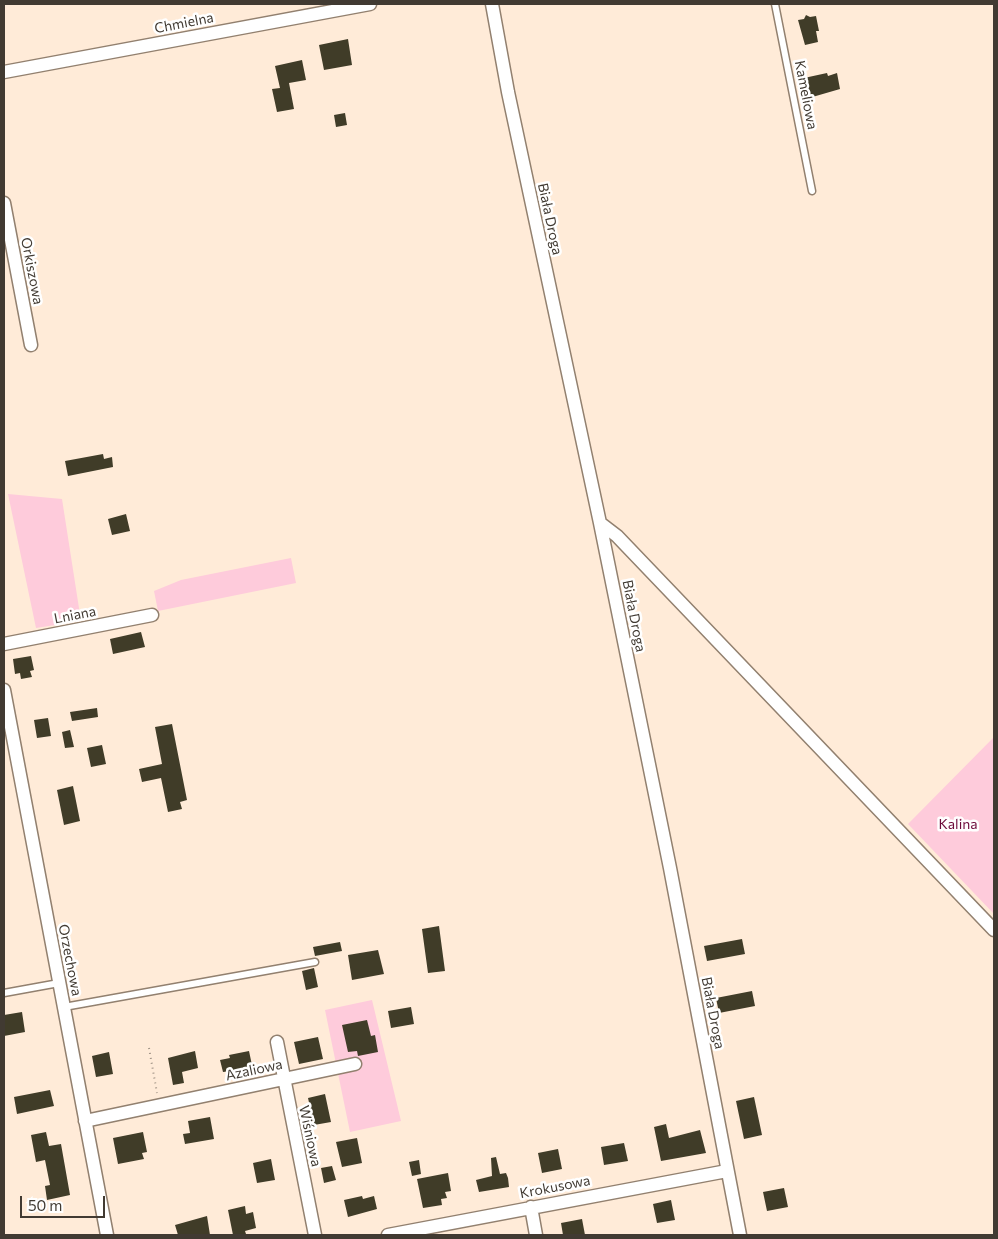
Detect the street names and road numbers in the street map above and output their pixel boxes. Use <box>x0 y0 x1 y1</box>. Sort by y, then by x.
street label: Chmielna <box>153 9 215 37</box>
street label: Kameliowa <box>791 59 821 131</box>
street label: Biała Droga <box>534 182 566 256</box>
street label: Orkiszowa <box>17 236 47 306</box>
street label: Biała Droga <box>619 579 649 653</box>
street label: Lniana <box>53 603 97 627</box>
street label: Orzechowa <box>55 923 85 997</box>
street label: Biała Droga <box>698 976 728 1050</box>
street label: Azaliowa <box>224 1056 284 1084</box>
street label: Wiśniowa <box>295 1104 325 1168</box>
street label: Krokusowa <box>518 1172 592 1202</box>

